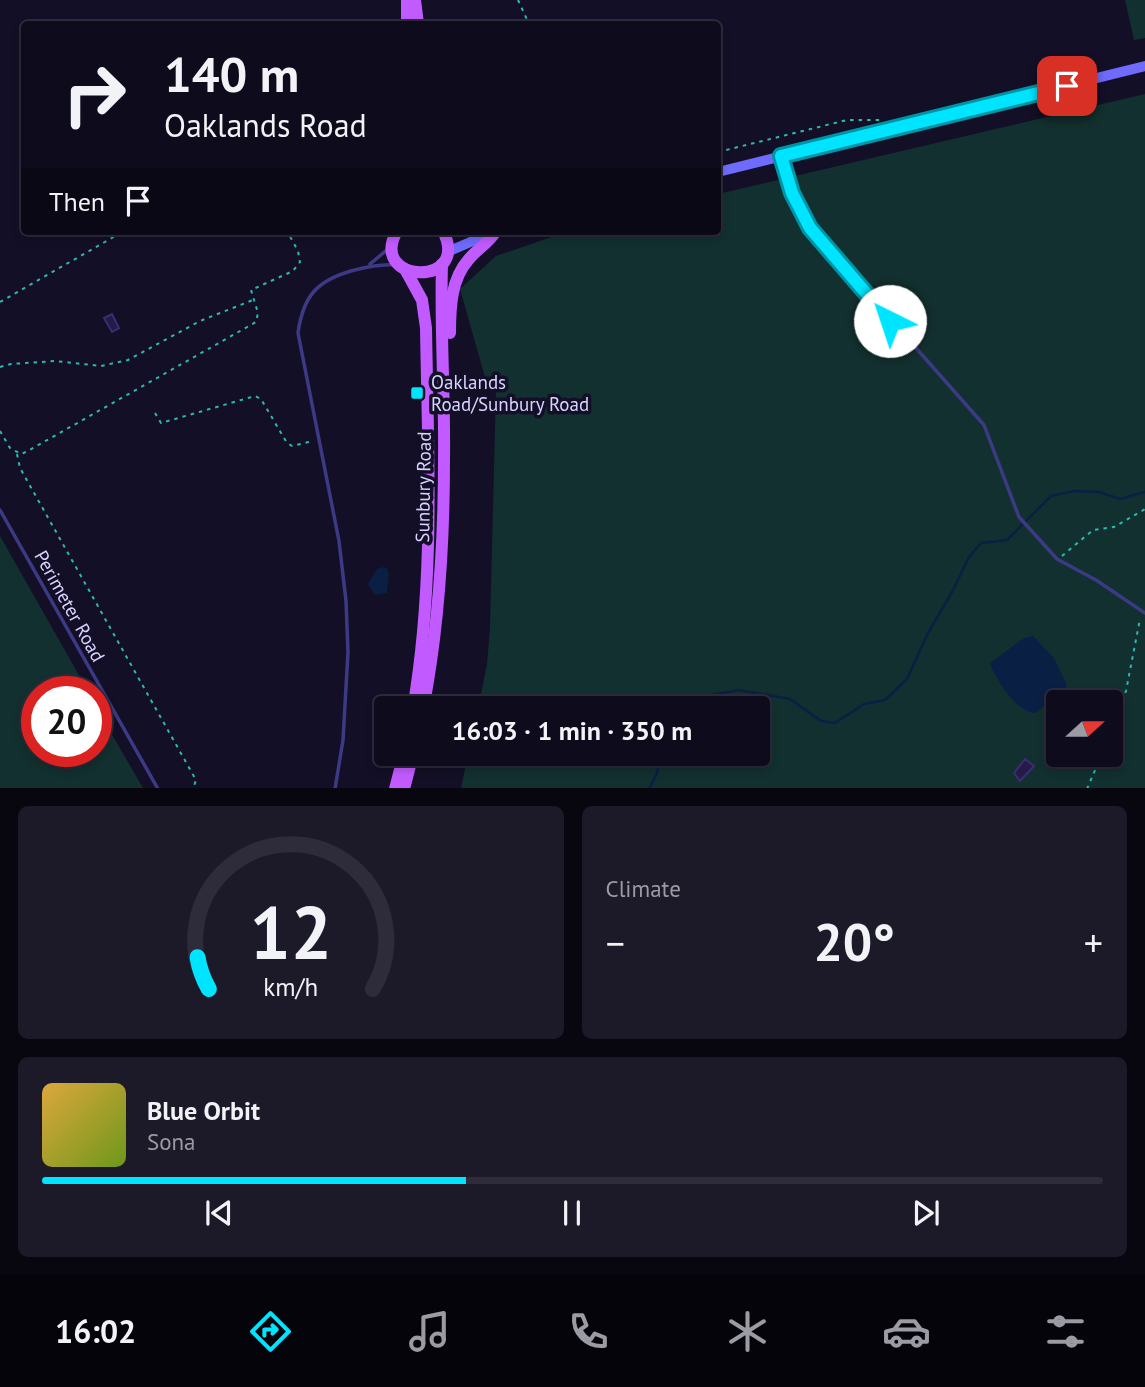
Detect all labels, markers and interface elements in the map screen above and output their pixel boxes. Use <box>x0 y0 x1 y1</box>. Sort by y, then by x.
text: 140 m <box>164 42 299 106</box>
icon: right <box>49 49 140 140</box>
pin <box>1037 56 1097 116</box>
icon: arrive <box>1048 67 1086 105</box>
text: Oaklands Road <box>164 104 367 146</box>
icon: arrive <box>119 182 157 220</box>
text: Then <box>49 185 105 218</box>
position arrow <box>853 284 927 358</box>
place label: Oaklands Road/Sunbury Road <box>431 370 589 416</box>
marker: Oaklands Road/Sunbury Road <box>409 385 425 401</box>
street label: Sunbury Road <box>410 431 436 543</box>
street label: Perimeter Road <box>29 546 111 666</box>
speed limit sign: 20 <box>21 676 112 767</box>
north arrow <box>1046 690 1124 766</box>
map controls <box>1046 690 1123 767</box>
text: 16:03 · 1 min · 350 m <box>452 714 692 747</box>
text: Climate <box>606 874 681 903</box>
text: 12 <box>249 885 332 979</box>
text: 20° <box>813 908 895 975</box>
text: − <box>606 918 625 967</box>
text: + <box>1084 918 1103 967</box>
text: km/h <box>263 970 318 1002</box>
text: Blue Orbit <box>147 1094 260 1127</box>
text: Sona <box>147 1127 196 1156</box>
icon: previous <box>200 1194 238 1232</box>
icon: pause <box>553 1194 591 1232</box>
icon: next <box>907 1194 945 1232</box>
icon: directions <box>246 1307 295 1356</box>
icon: music <box>405 1307 454 1356</box>
icon: phone <box>564 1307 613 1356</box>
icon: climate <box>723 1307 772 1356</box>
icon: car <box>882 1307 931 1356</box>
icon: filters <box>1041 1307 1090 1356</box>
text: 16:02 <box>55 1310 136 1352</box>

